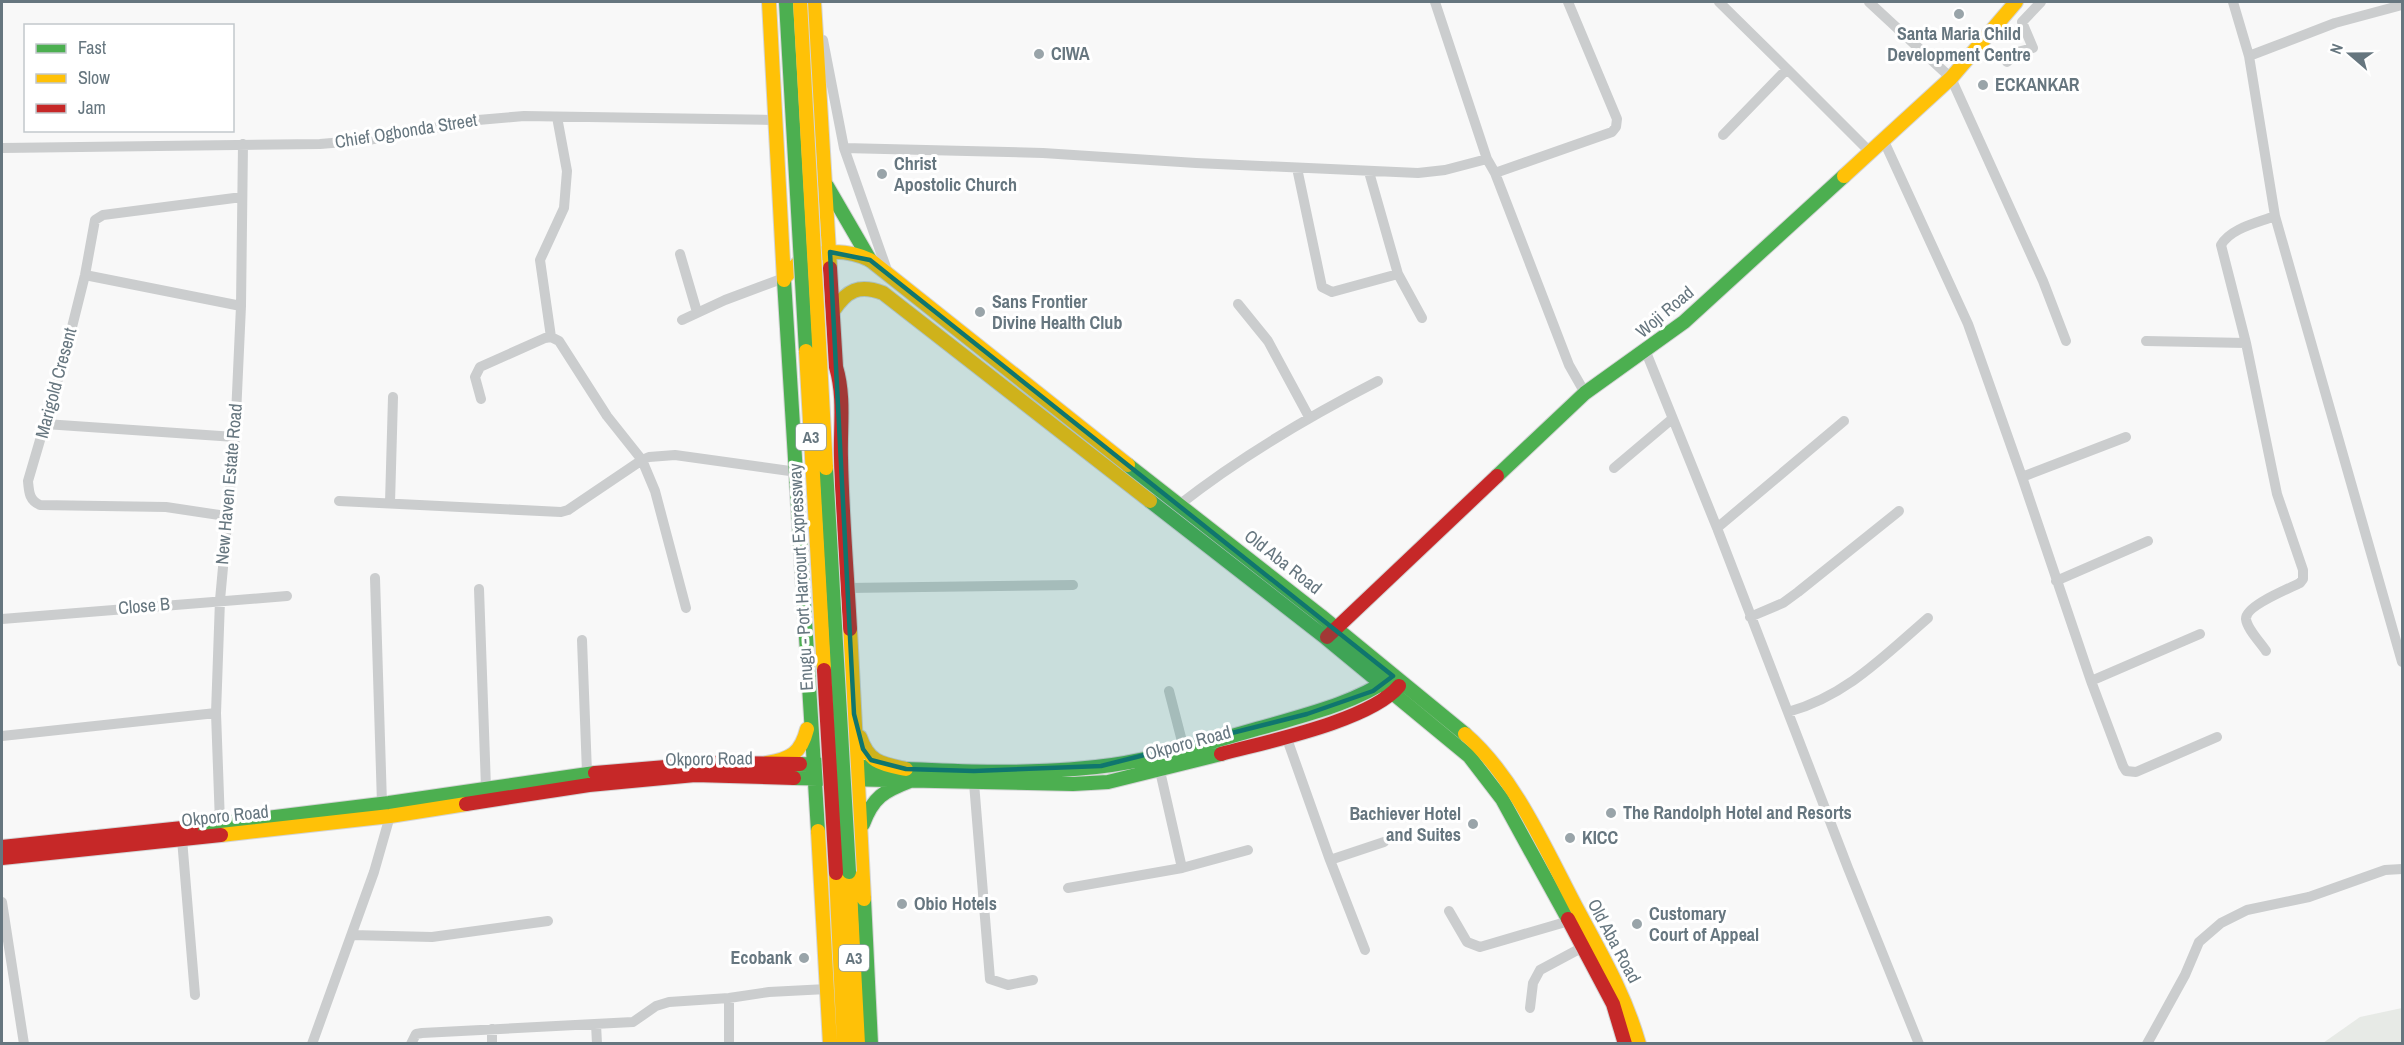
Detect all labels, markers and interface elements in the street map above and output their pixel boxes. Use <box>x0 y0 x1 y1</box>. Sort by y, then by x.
marker: Santa Maria Child Development Centre <box>1952 7 1966 21</box>
place label: Santa Maria Child Development Centre <box>1887 21 2031 67</box>
legend <box>24 24 234 132</box>
north arrow <box>2320 24 2380 84</box>
text: Fast <box>78 35 106 60</box>
place label: CIWA <box>1051 41 1090 66</box>
text: N <box>2324 41 2348 57</box>
marker: CIWA <box>1032 47 1046 61</box>
text: Slow <box>78 65 110 90</box>
place label: ECKANKAR <box>1995 72 2080 97</box>
marker: ECKANKAR <box>1976 78 1990 92</box>
text: Jam <box>78 95 106 120</box>
street label: Chief Ogbonda Street <box>333 107 479 154</box>
place label: Christ Apostolic Church <box>894 151 1017 197</box>
marker: Christ Apostolic Church <box>875 167 889 181</box>
street label: Woji Road <box>1630 280 1699 343</box>
place label: Sans Frontier Divine Health Club <box>992 289 1122 335</box>
marker: Sans Frontier Divine Health Club <box>973 305 987 319</box>
street label: Marigold Cresent <box>29 325 82 441</box>
street label: New Haven Estate Road <box>209 402 248 566</box>
road number: A3 <box>796 424 826 450</box>
street label: Enugu - Port Harcourt Expressway <box>782 462 819 691</box>
street label: Old Aba Road <box>1239 523 1327 600</box>
street label: Close B <box>117 591 171 620</box>
street label: Okporo Road <box>1142 719 1234 766</box>
street label: Okporo Road <box>665 745 753 772</box>
street label: Okporo Road <box>180 798 270 833</box>
place label: The Randolph Hotel and Resorts <box>1623 800 1852 825</box>
place label: Bachiever Hotel and Suites <box>1349 801 1461 847</box>
marker: The Randolph Hotel and Resorts <box>1604 806 1618 820</box>
marker: Bachiever Hotel and Suites <box>1466 817 1480 831</box>
place label: KICC <box>1582 825 1618 850</box>
marker: KICC <box>1563 831 1577 845</box>
place label: Obio Hotels <box>914 891 997 916</box>
street label: Old Aba Road <box>1582 894 1647 987</box>
marker: Obio Hotels <box>895 897 909 911</box>
place label: Customary Court of Appeal <box>1649 901 1759 947</box>
marker: Customary Court of Appeal <box>1630 917 1644 931</box>
place label: Ecobank <box>730 945 793 970</box>
road number: A3 <box>839 945 869 971</box>
marker: Ecobank <box>797 951 811 965</box>

